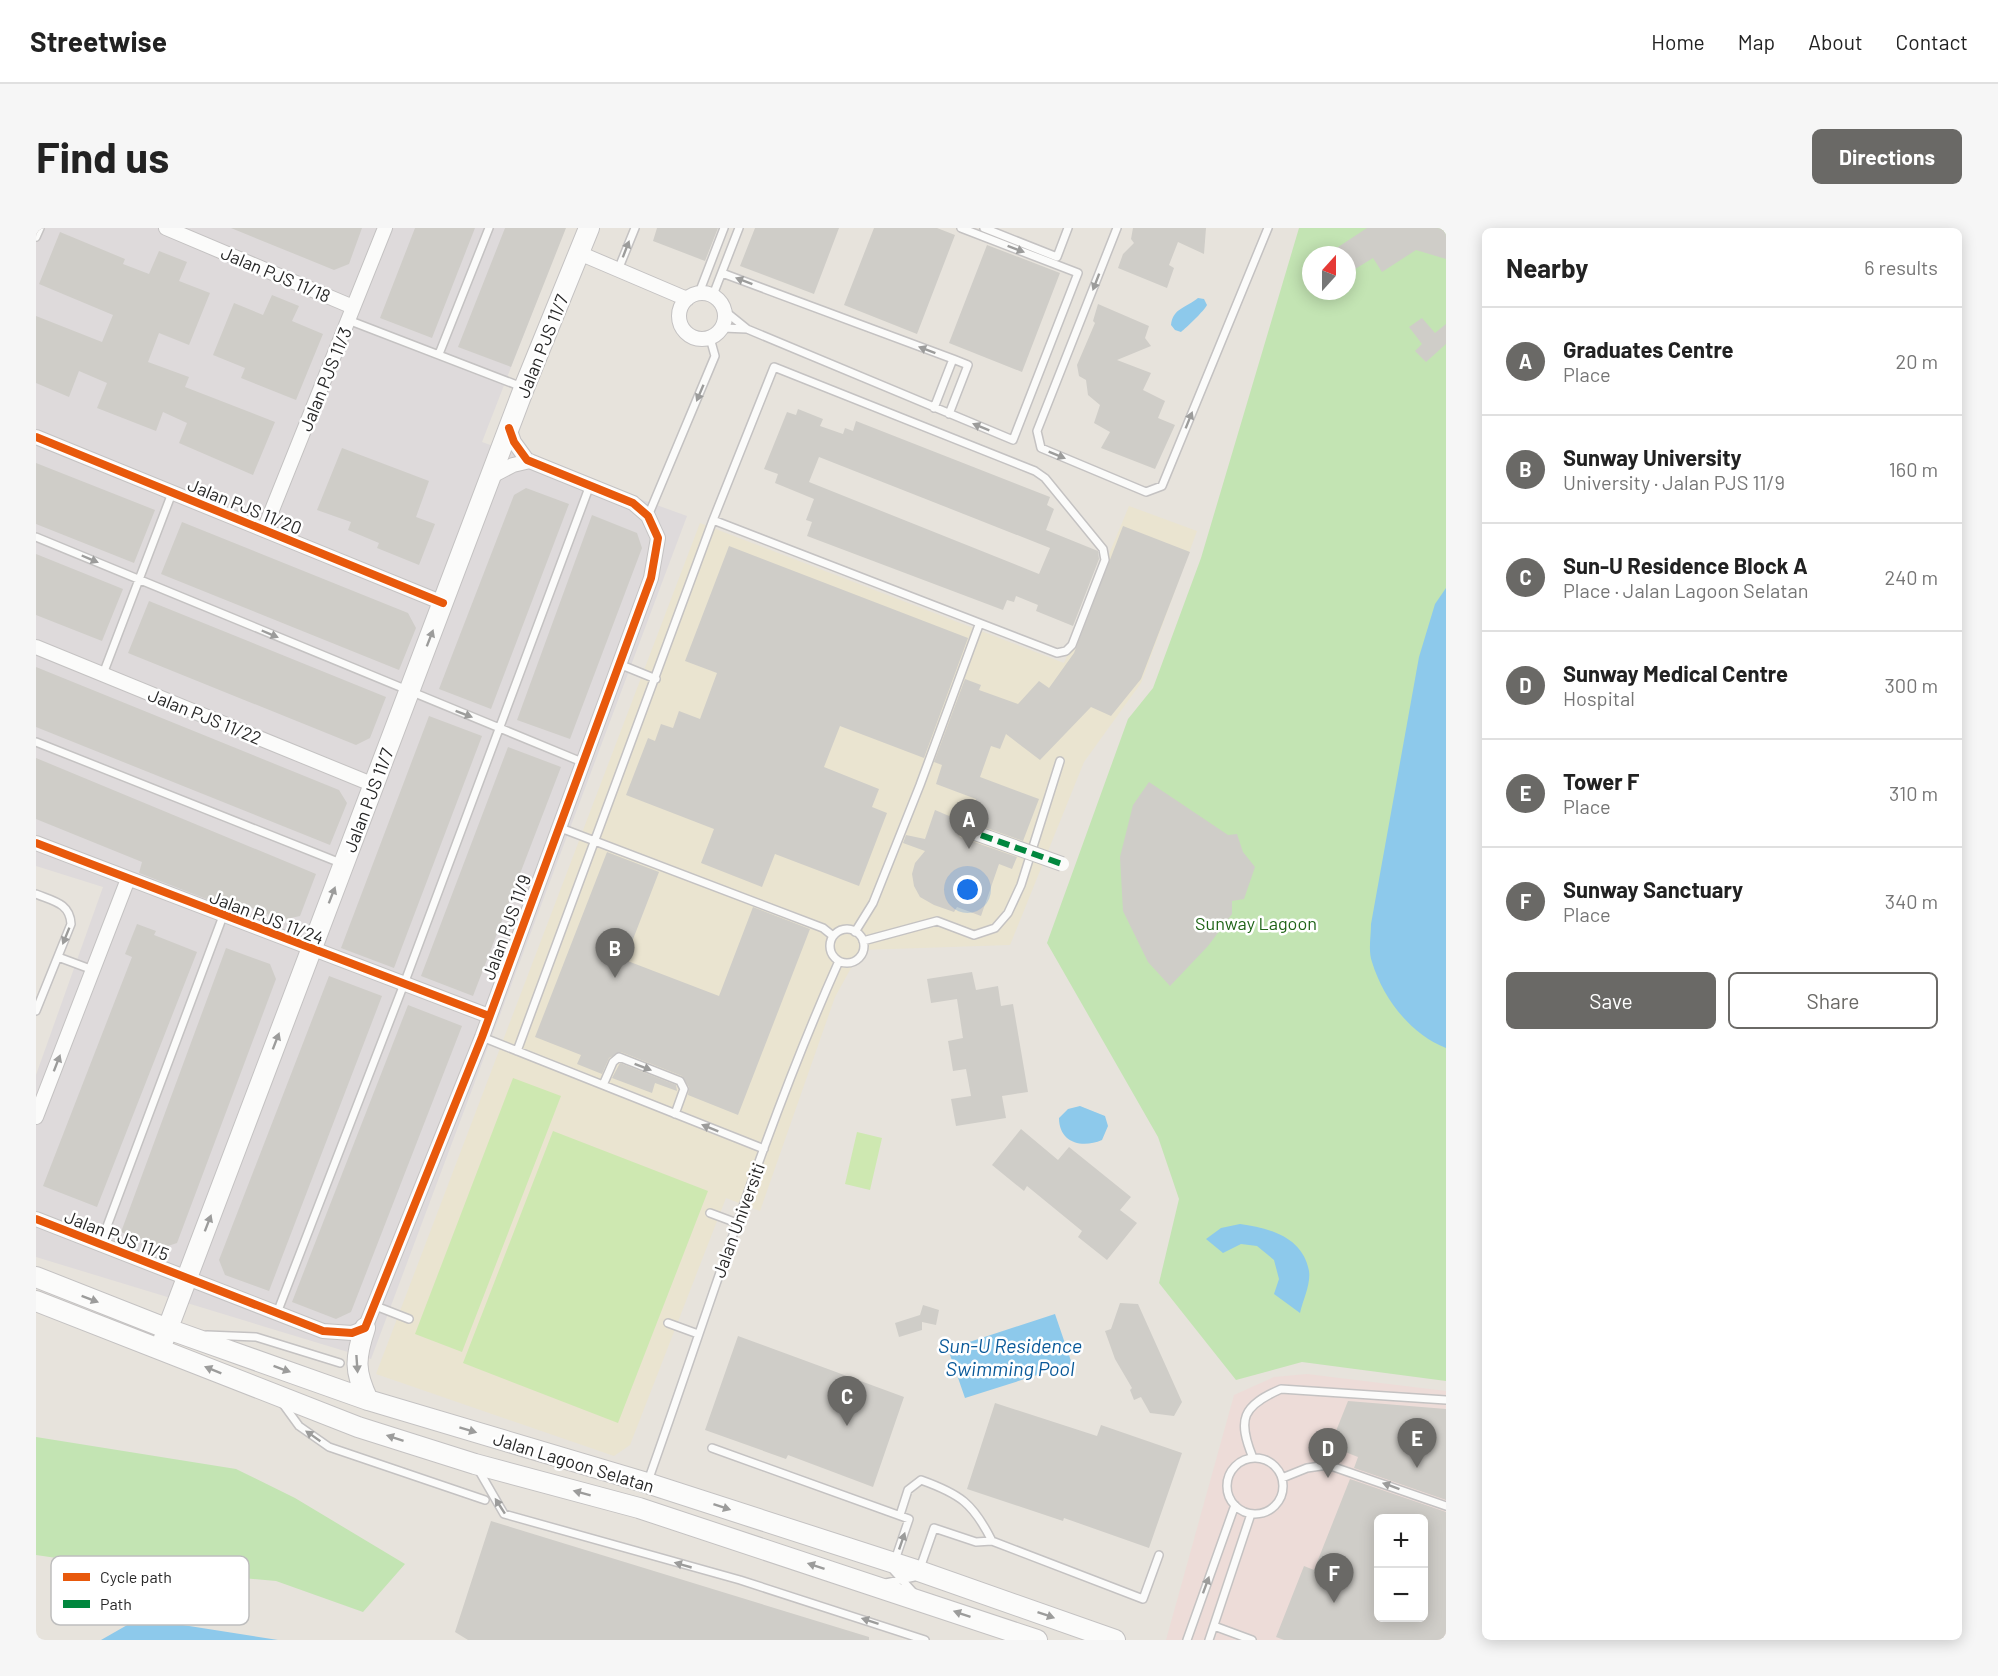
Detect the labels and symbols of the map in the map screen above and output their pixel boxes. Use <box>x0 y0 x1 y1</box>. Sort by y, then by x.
one-way arrow <box>622 240 632 258</box>
street label: Jalan PJS 11/18 <box>218 241 334 307</box>
one-way arrow <box>1007 245 1025 254</box>
north arrow <box>1302 246 1356 300</box>
one-way arrow <box>1091 274 1101 292</box>
one-way arrow <box>735 276 753 286</box>
street label: Jalan PJS 11/7 <box>511 291 573 401</box>
street label: Jalan PJS 11/3 <box>294 324 356 434</box>
one-way arrow <box>918 344 936 354</box>
one-way arrow <box>695 384 705 402</box>
one-way arrow <box>1184 411 1194 429</box>
one-way arrow <box>972 422 990 431</box>
one-way arrow <box>1049 450 1067 460</box>
street label: Jalan PJS 11/20 <box>185 473 305 539</box>
one-way arrow <box>81 555 99 564</box>
one-way arrow <box>262 629 280 639</box>
one-way arrow <box>426 629 436 647</box>
street label: Jalan PJS 11/22 <box>145 683 265 749</box>
one-way arrow <box>455 710 473 719</box>
street label: Jalan PJS 11/7 <box>338 744 398 855</box>
pin: A <box>950 800 988 849</box>
street label: Jalan PJS 11/9 <box>477 871 535 983</box>
your location <box>953 875 982 904</box>
street label: Jalan PJS 11/24 <box>207 885 327 949</box>
one-way arrow <box>328 886 337 904</box>
park label: Sunway Lagoon <box>1195 912 1317 934</box>
one-way arrow <box>61 927 70 945</box>
pin: B <box>596 928 634 978</box>
one-way arrow <box>272 1032 282 1050</box>
one-way arrow <box>53 1054 62 1072</box>
one-way arrow <box>634 1062 652 1072</box>
one-way arrow <box>700 1122 718 1132</box>
street label: Jalan Universiti <box>707 1159 769 1281</box>
street label: Jalan PJS 11/5 <box>62 1205 172 1265</box>
one-way arrow <box>203 1214 213 1232</box>
one-way arrow <box>82 1294 100 1304</box>
water label: Sun-U Residence Swimming Pool <box>938 1333 1082 1380</box>
one-way arrow <box>353 1355 362 1374</box>
one-way arrow <box>203 1365 221 1375</box>
one-way arrow <box>273 1365 291 1375</box>
pin: C <box>828 1376 866 1426</box>
pin: E <box>1398 1418 1436 1468</box>
one-way arrow <box>459 1426 477 1435</box>
street label: Jalan Lagoon Selatan <box>491 1427 657 1497</box>
pin: D <box>1308 1428 1348 1478</box>
one-way arrow <box>305 1430 321 1442</box>
one-way arrow <box>386 1433 404 1443</box>
one-way arrow <box>1382 1480 1400 1490</box>
one-way arrow <box>573 1488 591 1497</box>
one-way arrow <box>495 1498 506 1514</box>
one-way arrow <box>713 1503 731 1513</box>
one-way arrow <box>897 1532 907 1550</box>
pin: F <box>1314 1554 1354 1603</box>
legend <box>51 1556 249 1625</box>
one-way arrow <box>674 1559 693 1569</box>
one-way arrow <box>807 1561 825 1570</box>
text: Cycle path <box>100 1567 172 1586</box>
one-way arrow <box>1202 1576 1212 1594</box>
text: Path <box>100 1594 132 1613</box>
one-way arrow <box>953 1608 971 1618</box>
one-way arrow <box>1037 1610 1055 1620</box>
one-way arrow <box>861 1616 879 1625</box>

